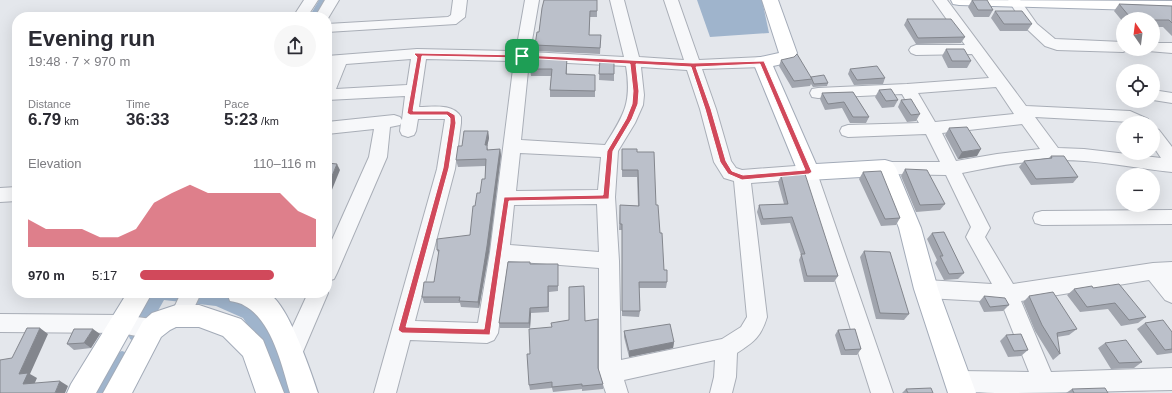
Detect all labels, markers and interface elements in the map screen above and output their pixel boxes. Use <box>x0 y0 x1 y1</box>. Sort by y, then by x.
north arrow <box>1116 12 1160 56</box>
map controls <box>1116 12 1160 212</box>
button: share <box>274 25 316 67</box>
text: Evening run <box>28 26 155 51</box>
pin <box>505 39 539 73</box>
icon: arrive <box>511 45 533 67</box>
text: 19:48 · 7 × 970 m <box>28 54 130 69</box>
button: locate <box>1116 64 1160 108</box>
text: Distance <box>28 98 71 110</box>
text: Time <box>126 98 150 110</box>
text: Pace <box>224 98 249 110</box>
text: 6.79 <box>28 110 61 129</box>
text: 36:33 <box>126 110 169 129</box>
text: 5:23 <box>224 110 258 129</box>
text: km <box>61 115 79 127</box>
text: /km <box>258 115 279 127</box>
button: + <box>1116 116 1160 160</box>
text: Elevation <box>28 156 81 171</box>
text: 110–116 m <box>253 156 316 171</box>
button: − <box>1116 168 1160 212</box>
text: 970 m <box>28 268 65 283</box>
text: 5:17 <box>92 268 117 283</box>

